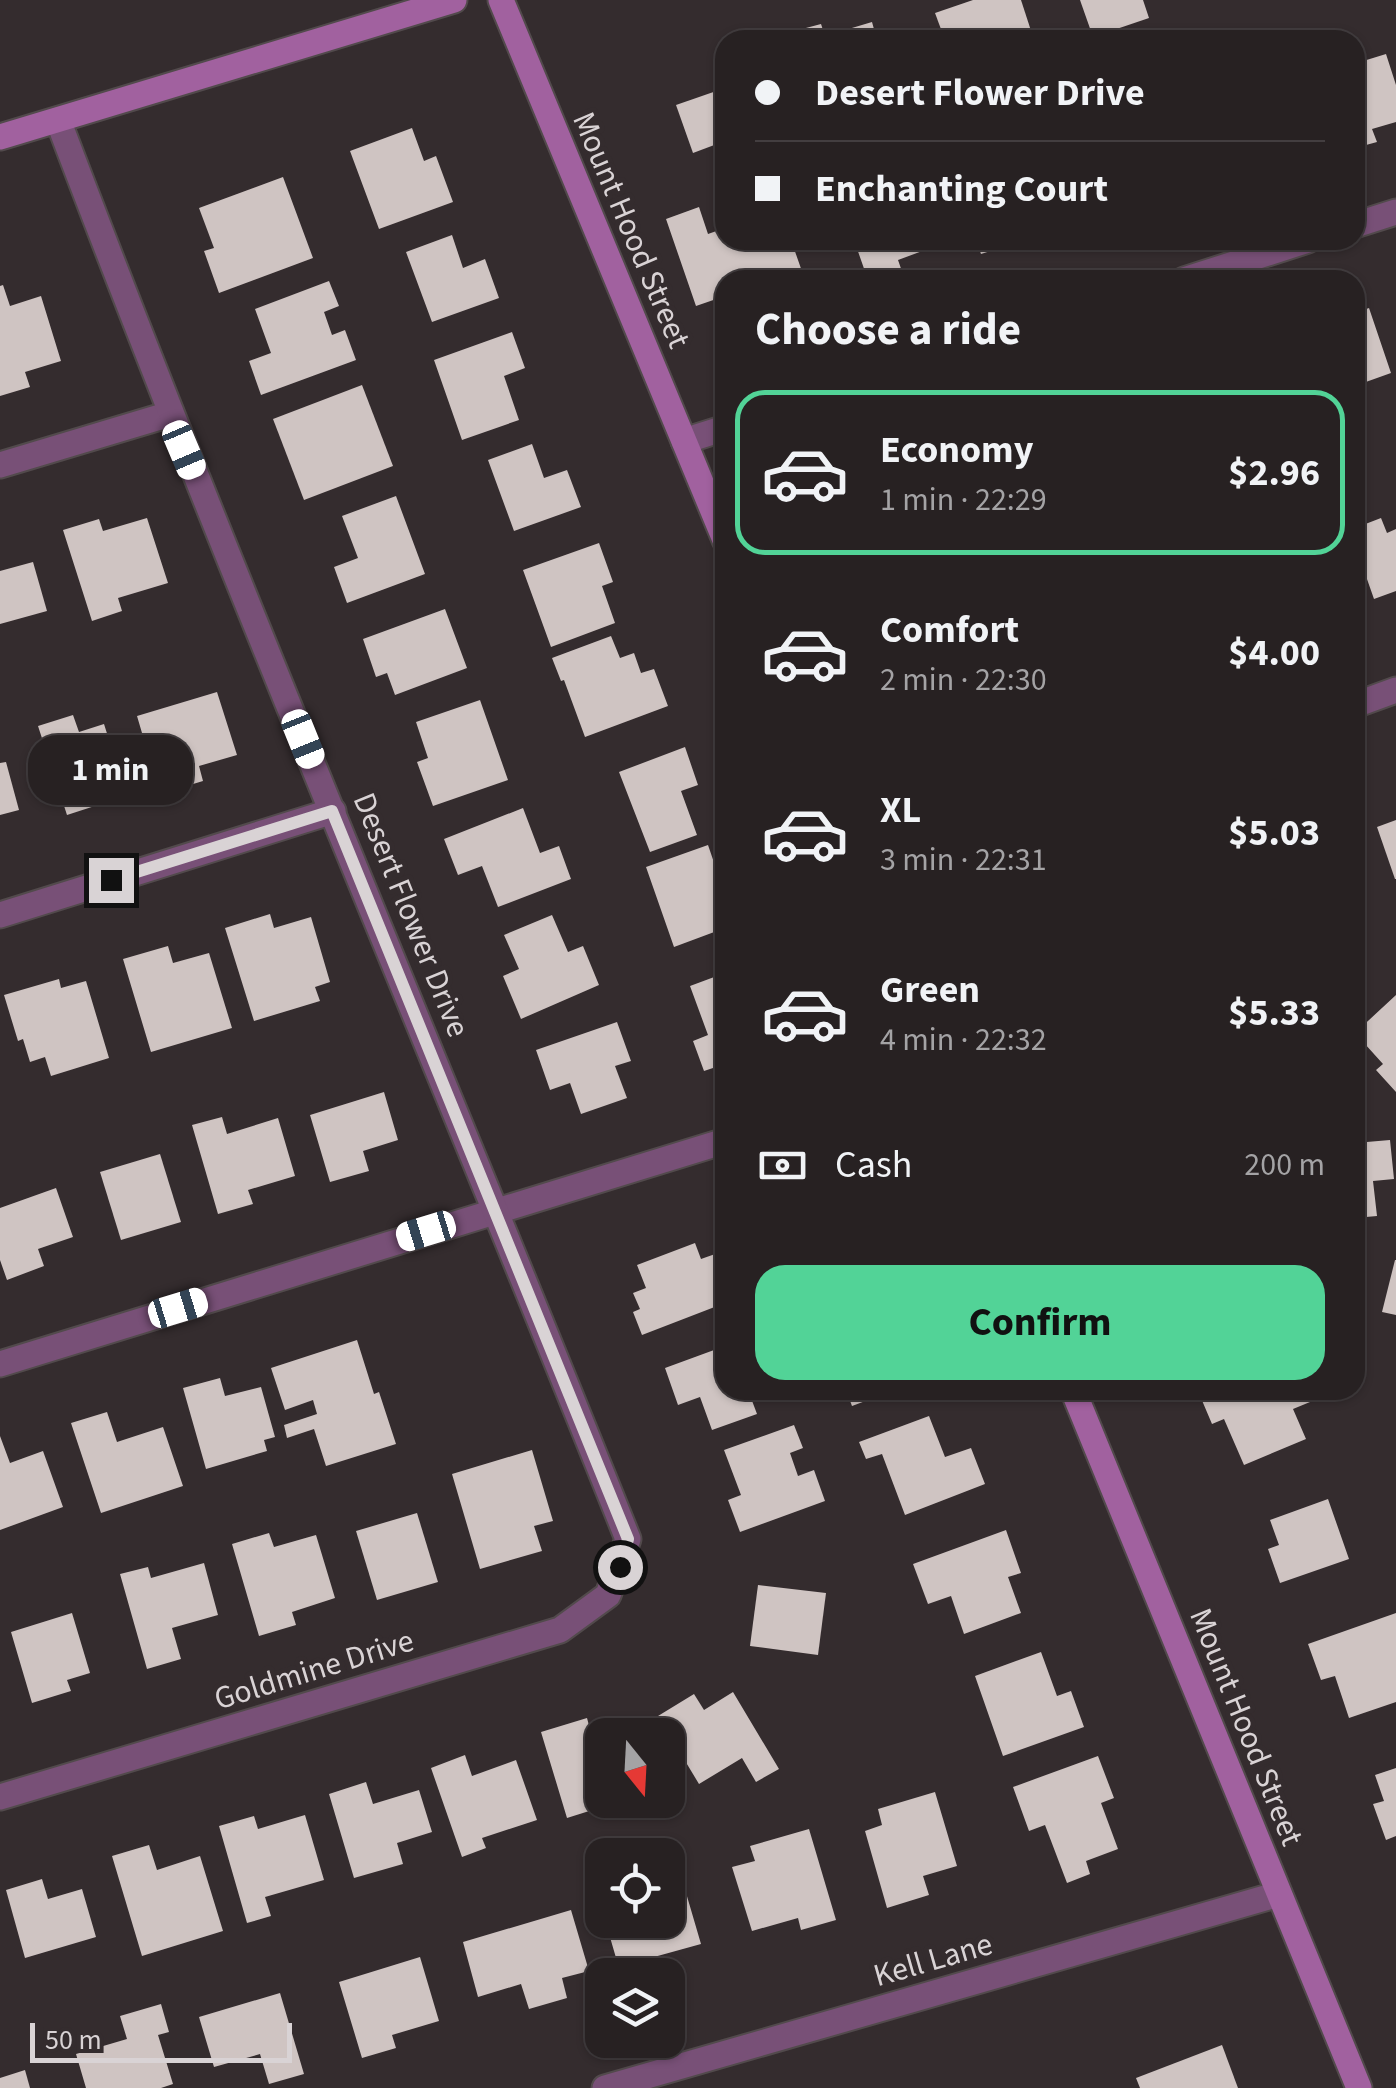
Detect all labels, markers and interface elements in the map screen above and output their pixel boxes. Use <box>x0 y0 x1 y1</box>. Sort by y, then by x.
text: Desert Flower Drive <box>815 66 1145 120</box>
street label: Mount Hood Street <box>560 105 702 355</box>
text: Enchanting Court <box>815 162 1108 216</box>
text: Choose a ride <box>755 298 1021 362</box>
car <box>158 417 210 483</box>
text: Economy <box>880 423 1033 477</box>
icon: car <box>760 428 850 518</box>
text: $2.96 <box>1228 446 1320 500</box>
text: 1 min · 22:29 <box>880 477 1047 523</box>
text: Comfort <box>880 603 1019 657</box>
icon: car <box>760 608 850 698</box>
text: $4.00 <box>1228 626 1320 680</box>
text: 2 min · 22:30 <box>880 657 1047 703</box>
car <box>278 706 328 772</box>
callout: 1 min <box>28 735 194 805</box>
text: 1 min <box>72 747 149 793</box>
text: XL <box>880 783 921 837</box>
street label: Desert Flower Drive <box>341 786 481 1044</box>
icon: car <box>760 788 850 878</box>
text: $5.03 <box>1228 806 1320 860</box>
text: 3 min · 22:31 <box>880 837 1047 883</box>
route end <box>89 858 134 903</box>
text: Green <box>880 963 980 1017</box>
icon: car <box>760 968 850 1058</box>
text: $5.33 <box>1228 986 1320 1040</box>
text: 4 min · 22:32 <box>880 1017 1047 1063</box>
icon: cash <box>755 1138 810 1193</box>
text: Cash <box>835 1138 912 1192</box>
text: 200 m <box>1244 1142 1325 1188</box>
car <box>393 1208 459 1254</box>
button: Confirm <box>755 1265 1325 1380</box>
car <box>145 1285 211 1331</box>
route start <box>598 1545 643 1590</box>
street label: Mount Hood Street <box>1177 1601 1315 1853</box>
street label: Goldmine Drive <box>209 1618 419 1722</box>
north arrow <box>585 1718 685 1818</box>
map controls <box>585 1718 685 2058</box>
button: locate <box>585 1838 685 1938</box>
street label: Kell Lane <box>868 1921 998 1999</box>
button: layers <box>585 1958 685 2058</box>
scale bar <box>30 2018 292 2062</box>
text: 50 m <box>45 2020 102 2060</box>

